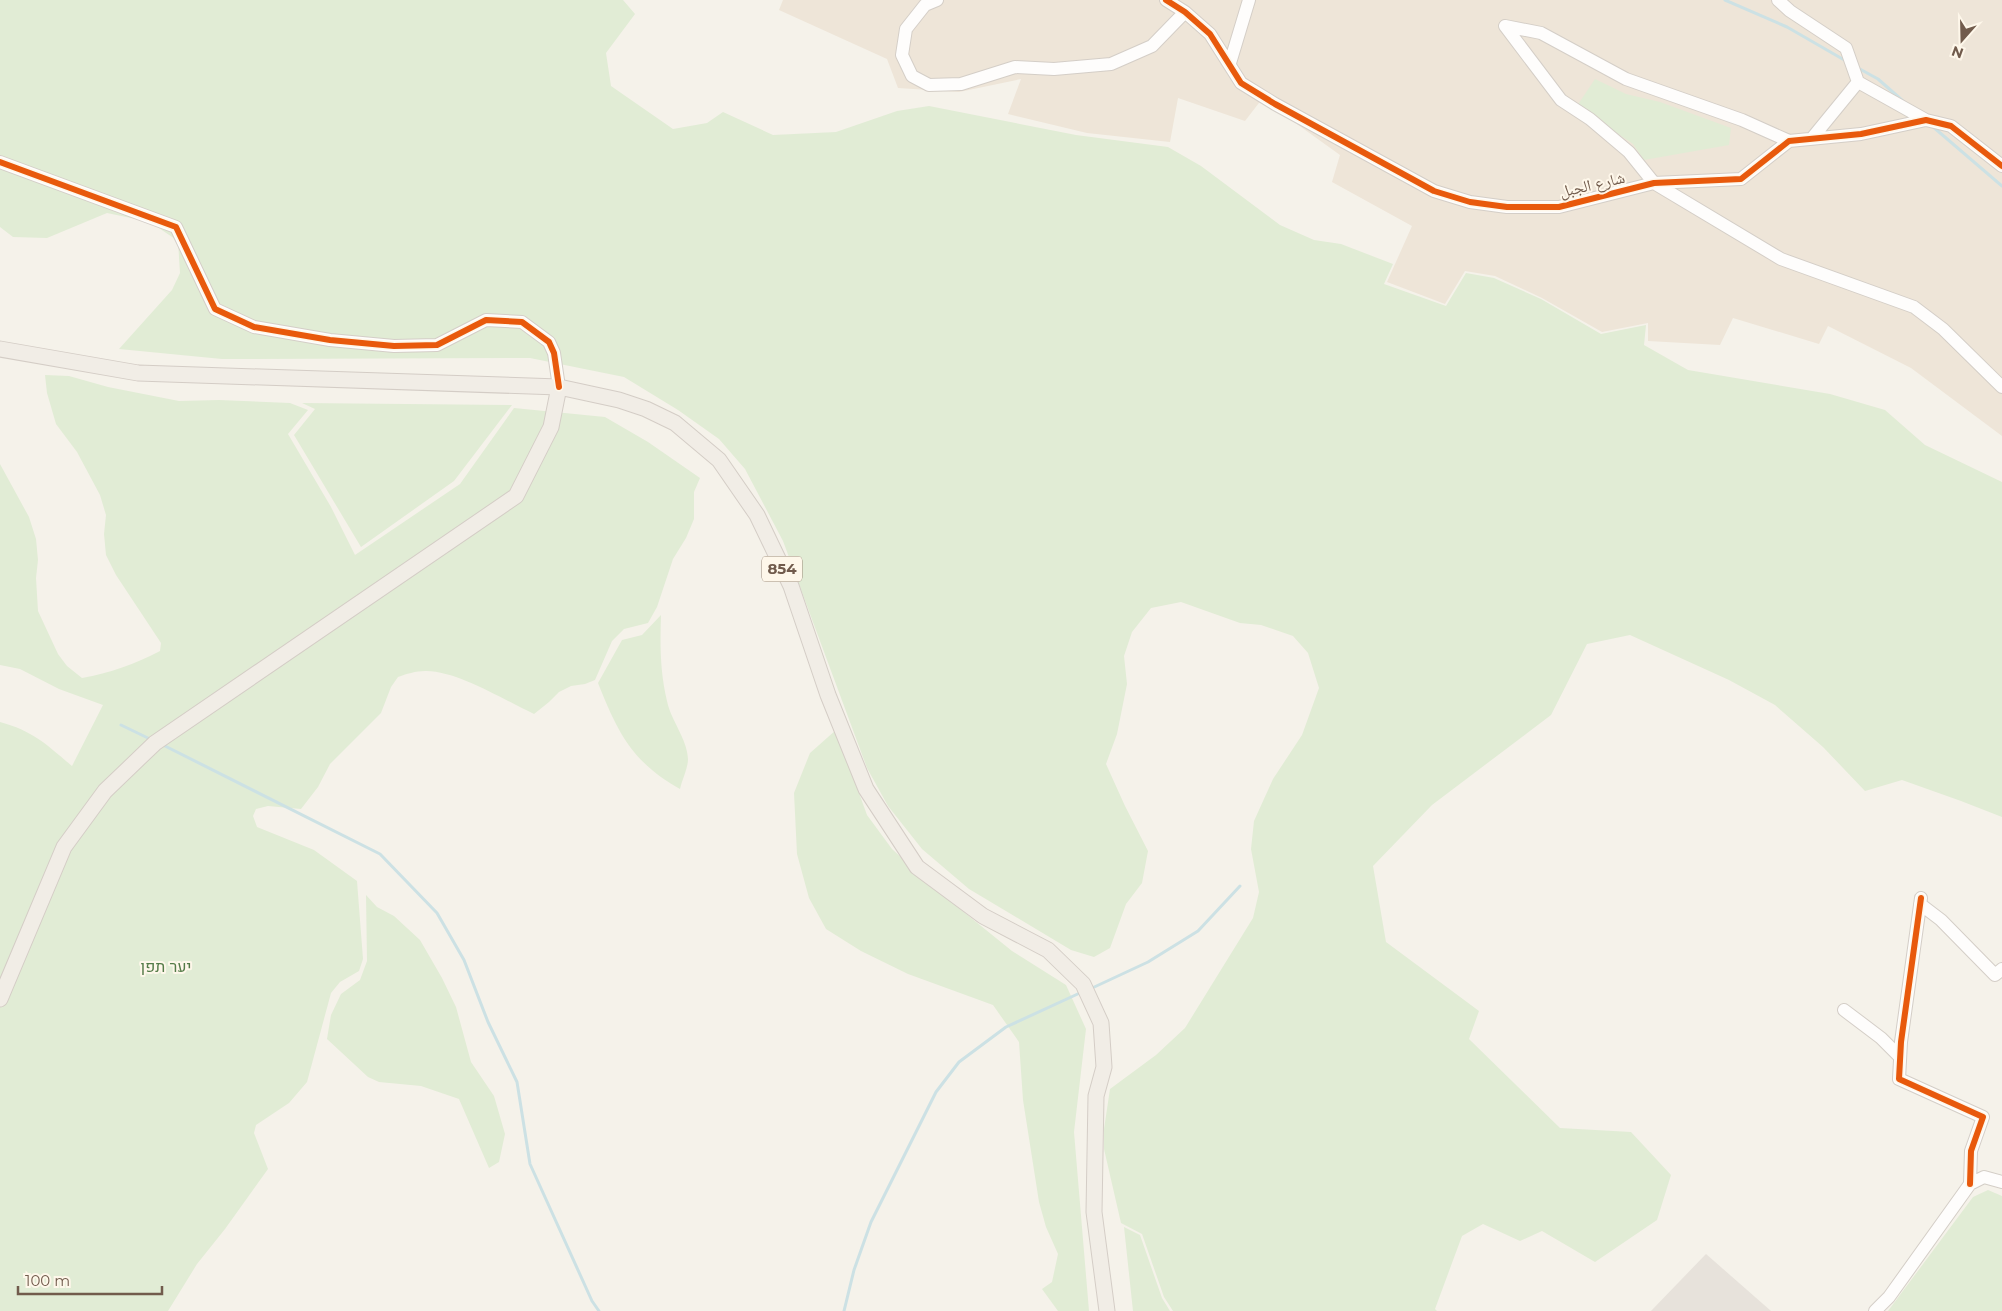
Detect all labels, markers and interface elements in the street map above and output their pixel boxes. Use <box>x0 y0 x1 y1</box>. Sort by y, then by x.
north arrow <box>1937 15 1987 65</box>
text: N <box>1949 42 1966 63</box>
street label: شارع الجبل <box>1558 168 1627 202</box>
road number: 854 <box>762 556 802 582</box>
park label: יער תפן <box>141 957 191 976</box>
scale bar <box>18 1264 161 1296</box>
text: 100 m <box>25 1271 70 1290</box>

